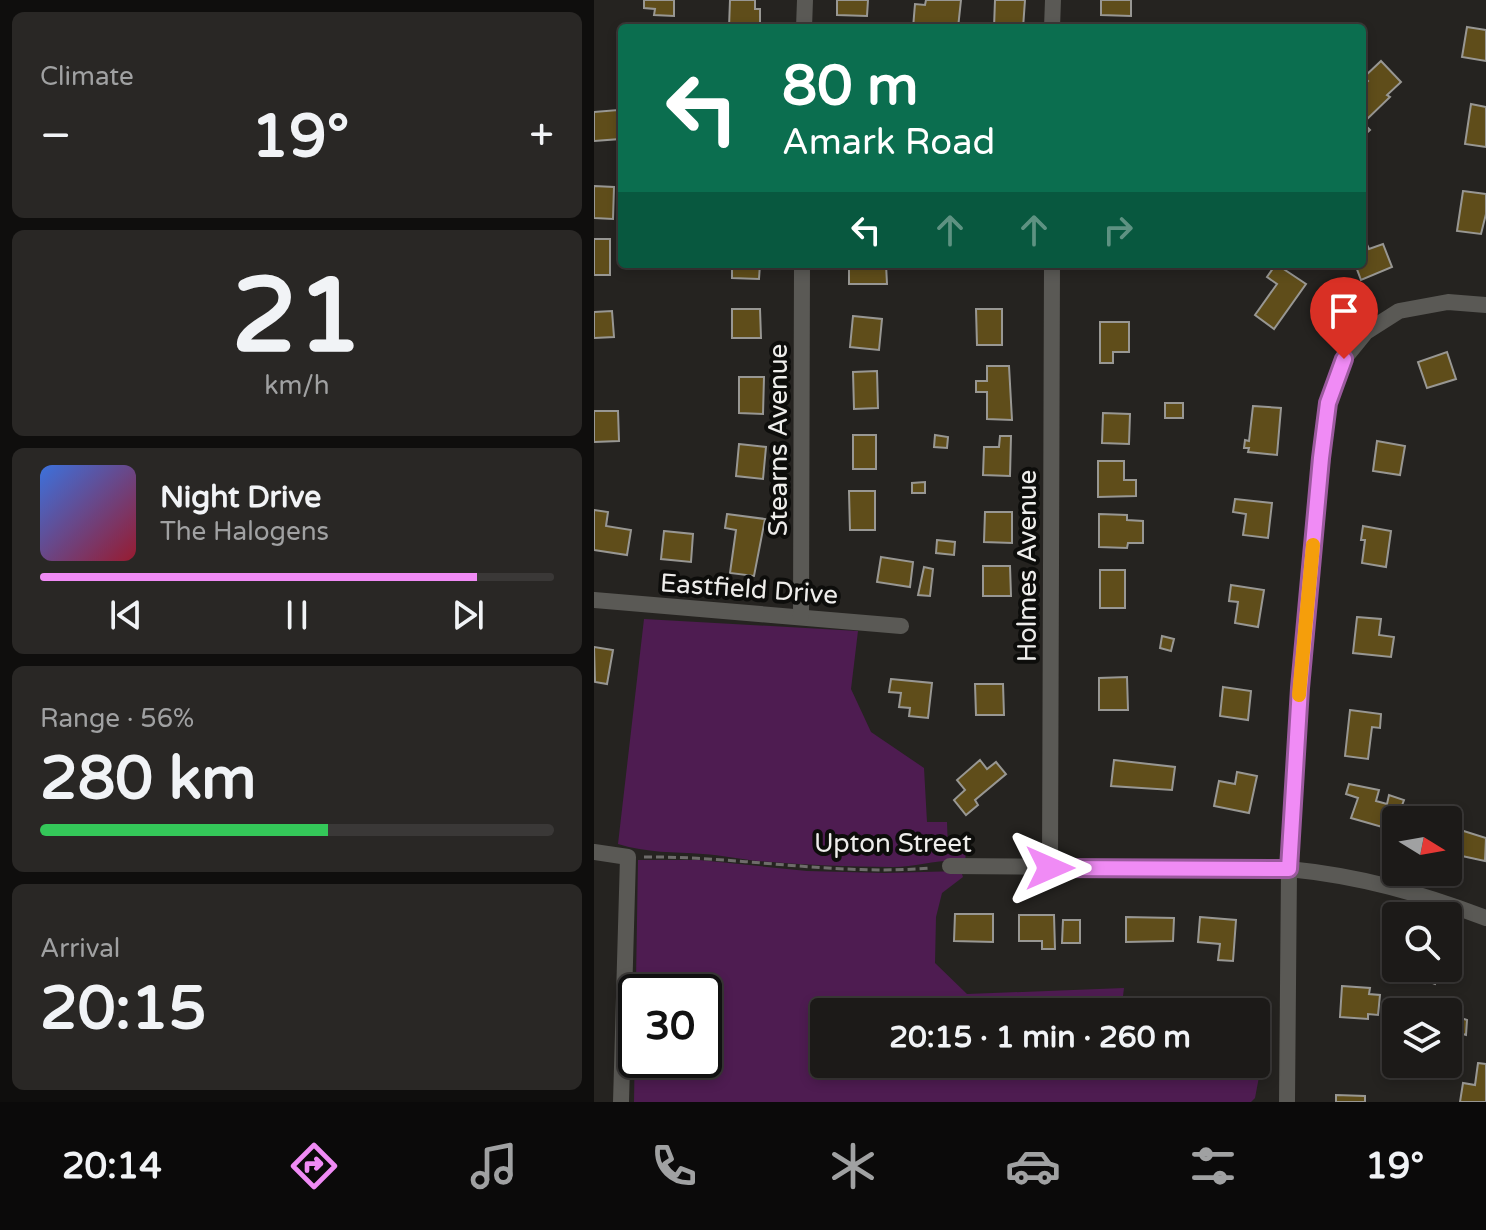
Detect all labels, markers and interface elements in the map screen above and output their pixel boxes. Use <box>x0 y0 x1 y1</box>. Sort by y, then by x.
text: 80 m <box>782 53 918 120</box>
icon: left <box>650 56 754 160</box>
text: Climate <box>40 61 134 92</box>
text: 19° <box>251 101 349 173</box>
text: − <box>40 110 71 163</box>
text: + <box>529 110 554 163</box>
text: Amark Road <box>782 121 995 164</box>
icon: left <box>844 208 888 252</box>
icon: ahead <box>928 208 972 252</box>
icon: ahead <box>1012 208 1056 252</box>
icon: right <box>1096 208 1140 252</box>
text: 21 <box>232 255 362 380</box>
pin <box>1310 277 1378 359</box>
icon: arrive <box>1322 289 1366 333</box>
street label: Stearns Avenue <box>763 344 794 536</box>
text: km/h <box>264 370 330 401</box>
street label: Holmes Avenue <box>1012 470 1043 662</box>
text: Night Drive <box>160 479 321 516</box>
text: The Halogens <box>160 516 329 547</box>
street label: Eastfield Drive <box>659 567 839 611</box>
icon: previous <box>104 593 148 637</box>
icon: pause <box>275 593 319 637</box>
icon: next <box>446 593 490 637</box>
text: Range · 56% <box>40 703 194 734</box>
text: 280 km <box>40 743 256 815</box>
north arrow <box>1382 806 1462 886</box>
map controls <box>1382 806 1462 1078</box>
position arrow <box>1008 826 1092 910</box>
street label: Upton Street <box>814 828 972 859</box>
button: search <box>1382 902 1462 982</box>
text: Arrival <box>40 933 120 964</box>
text: 20:15 <box>40 973 206 1045</box>
speed limit sign: 30 <box>618 974 722 1078</box>
button: layers <box>1382 998 1462 1078</box>
text: 20:15 · 1 min · 260 m <box>889 1019 1191 1056</box>
icon: directions <box>286 1138 342 1194</box>
icon: music <box>466 1138 522 1194</box>
icon: phone <box>646 1138 702 1194</box>
icon: climate <box>825 1138 881 1194</box>
icon: car <box>1005 1138 1061 1194</box>
icon: filters <box>1185 1138 1241 1194</box>
text: 20:14 <box>62 1145 162 1188</box>
text: 19° <box>1365 1145 1424 1188</box>

